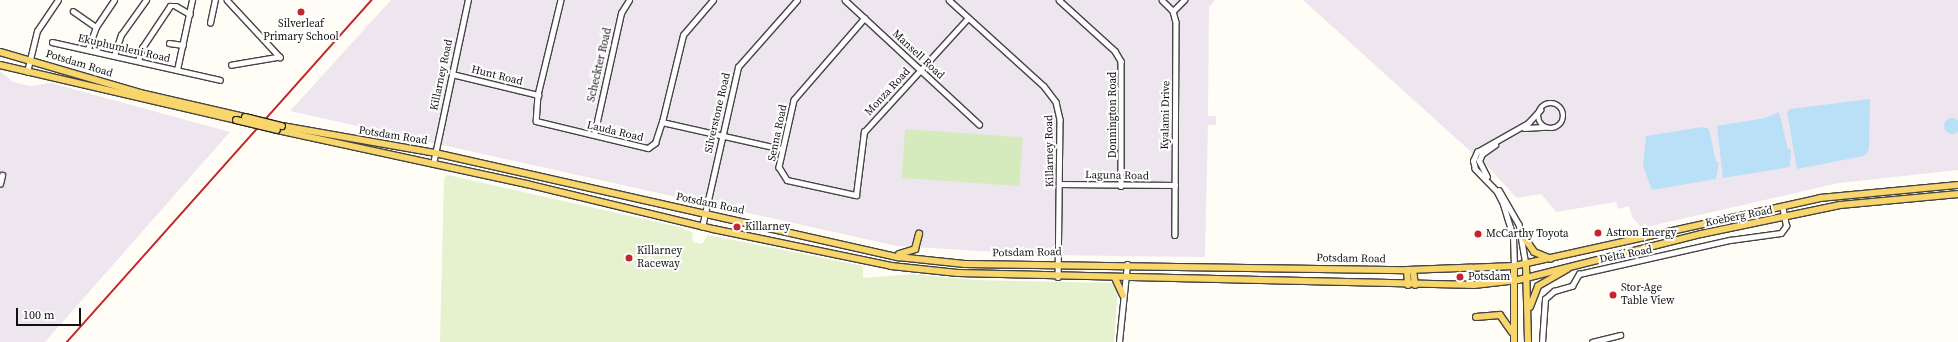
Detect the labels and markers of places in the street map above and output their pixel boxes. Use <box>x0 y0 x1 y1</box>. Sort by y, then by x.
marker: Silverleaf Primary School <box>296 7 306 17</box>
place label: Silverleaf Primary School <box>263 18 339 44</box>
place label: Killarney <box>745 220 790 234</box>
marker: Killarney <box>732 222 742 232</box>
place label: Astron Energy <box>1606 226 1676 240</box>
place label: McCarthy Toyota <box>1486 227 1569 241</box>
marker: Astron Energy <box>1593 228 1603 238</box>
marker: McCarthy Toyota <box>1473 229 1483 239</box>
place label: Killarney Raceway <box>637 245 682 271</box>
marker: Killarney Raceway <box>624 253 634 263</box>
place label: Potsdam <box>1468 270 1510 284</box>
marker: Potsdam <box>1455 272 1465 282</box>
place label: Stor-Age Table View <box>1621 282 1675 308</box>
marker: Stor-Age Table View <box>1608 290 1618 300</box>

